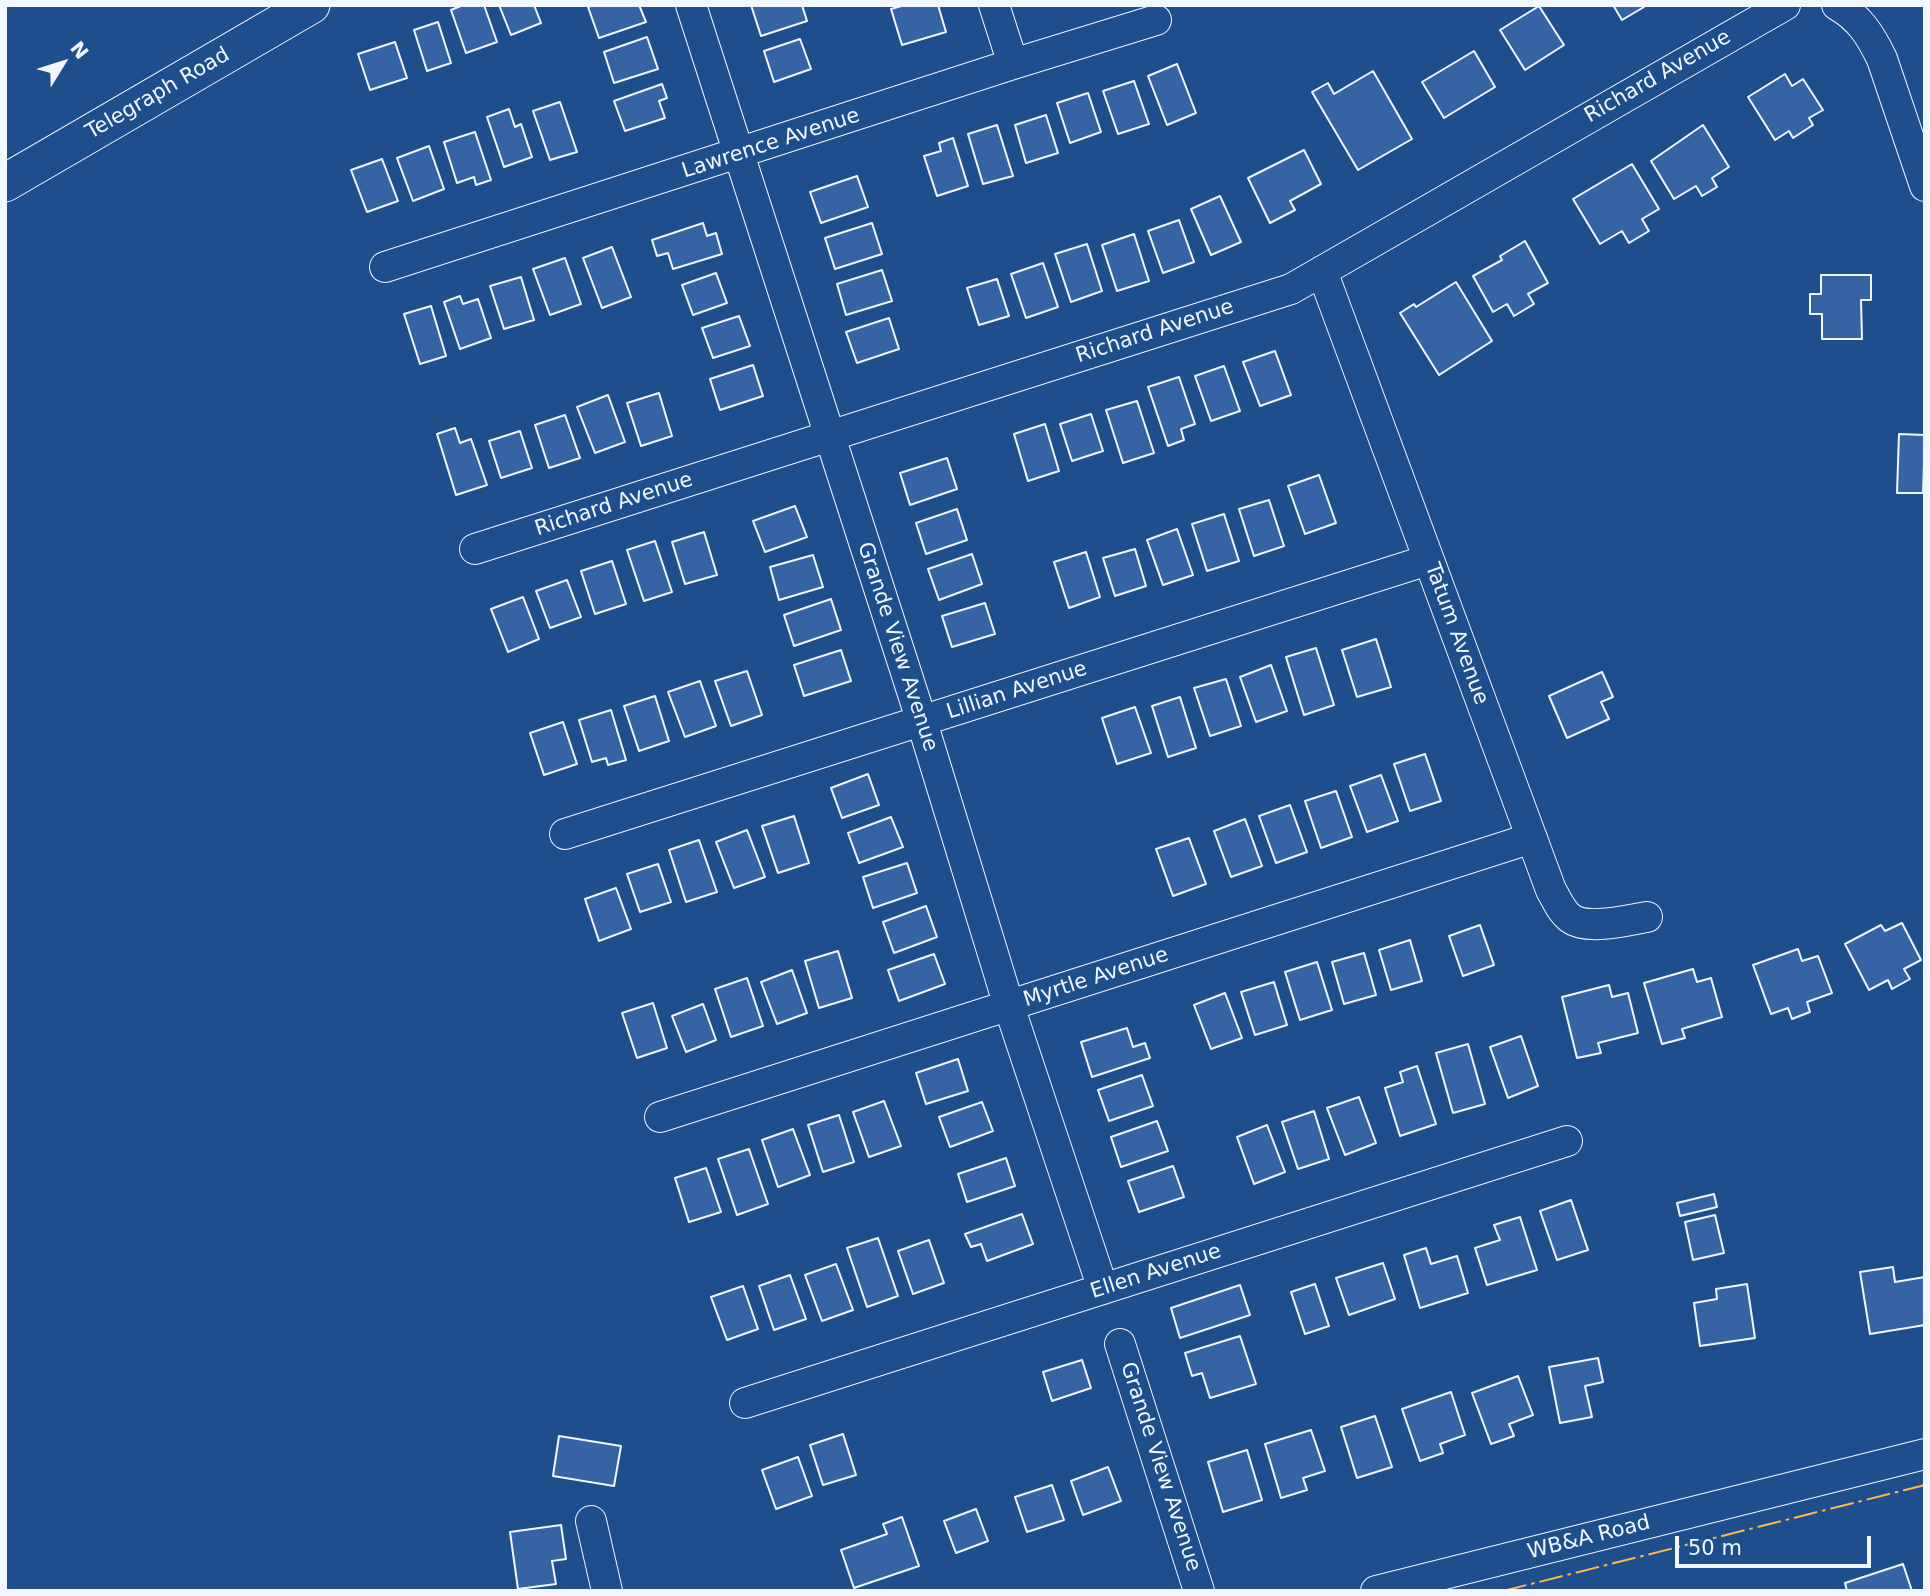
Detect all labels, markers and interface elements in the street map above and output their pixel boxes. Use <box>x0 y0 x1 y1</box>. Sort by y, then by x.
street label: Richard Avenue <box>1580 25 1736 129</box>
north arrow <box>28 28 98 98</box>
text: N <box>66 37 93 63</box>
street label: Telegraph Road <box>82 43 234 145</box>
street label: Lawrence Avenue <box>679 103 863 185</box>
street label: Richard Avenue <box>1073 295 1237 369</box>
street label: Richard Avenue <box>532 468 696 542</box>
street label: Grande View Avenue <box>851 539 943 755</box>
street label: Tatum Avenue <box>1419 560 1493 708</box>
street label: Lillian Avenue <box>944 656 1090 726</box>
street label: Myrtle Avenue <box>1020 943 1172 1013</box>
street label: Ellen Avenue <box>1087 1239 1225 1305</box>
street label: Grande View Avenue <box>1114 1359 1206 1575</box>
street label: WB&A Road <box>1525 1511 1653 1565</box>
scale bar <box>1678 1522 1874 1566</box>
text: 50 m <box>1688 1536 1742 1560</box>

